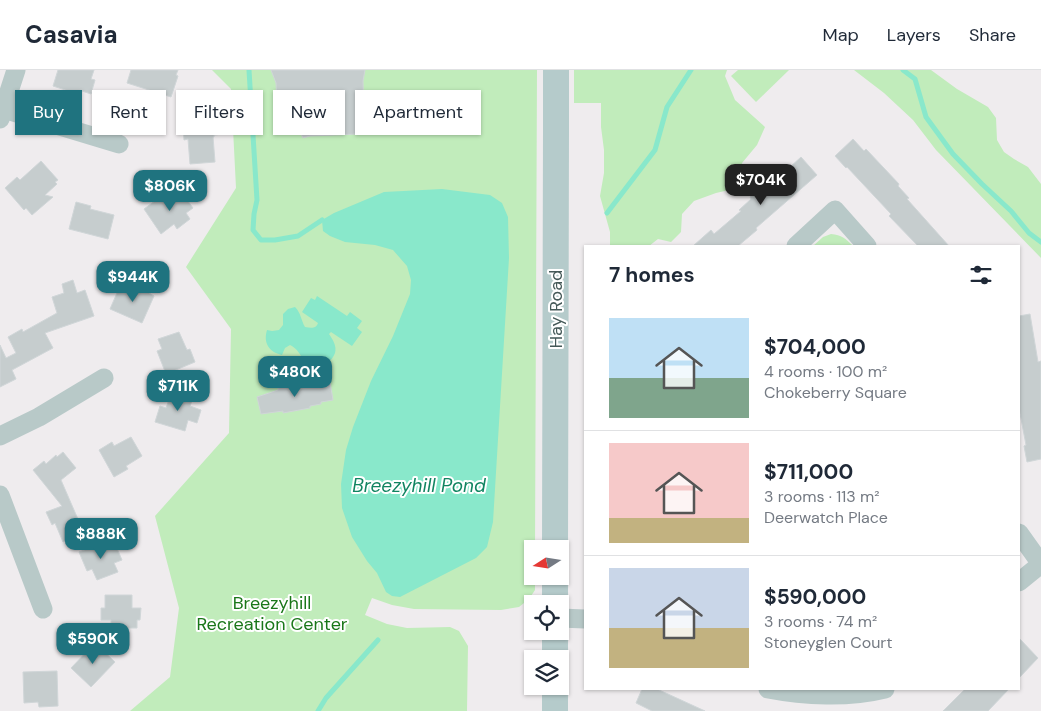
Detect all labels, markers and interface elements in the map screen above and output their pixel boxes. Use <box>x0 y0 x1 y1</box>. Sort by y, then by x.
text: Casavia <box>25 19 117 50</box>
text: Map <box>823 23 859 47</box>
text: Layers <box>887 23 941 47</box>
text: Share <box>969 23 1016 47</box>
chip: Buy <box>15 90 82 135</box>
chip: Rent <box>92 90 166 135</box>
chip: Filters <box>176 90 263 135</box>
chip: New <box>273 90 345 135</box>
chip: Apartment <box>355 90 481 135</box>
pin: $704K <box>726 164 796 206</box>
text: $704K <box>736 169 786 190</box>
pin: $806K <box>135 170 205 212</box>
text: $806K <box>144 175 196 196</box>
pin: $944K <box>98 260 168 303</box>
text: 7 homes <box>609 261 695 289</box>
icon: filters <box>967 261 995 289</box>
text: $944K <box>107 266 159 287</box>
street label: Hay Road <box>544 270 568 348</box>
text: $704,000 <box>764 333 866 361</box>
icon: home <box>649 338 709 398</box>
pin: $480K <box>260 356 330 398</box>
text: $480K <box>269 361 321 382</box>
text: 4 rooms · 100 m² <box>764 361 887 382</box>
pin: $711K <box>143 370 213 412</box>
text: $711K <box>158 375 198 396</box>
text: Chokeberry Square <box>764 382 907 403</box>
text: $711,000 <box>764 458 853 486</box>
icon: home <box>649 463 709 523</box>
water label: Breezyhill Pond <box>352 473 487 498</box>
text: 3 rooms · 113 m² <box>764 486 880 507</box>
text: Deerwatch Place <box>764 507 888 528</box>
pin: $888K <box>66 518 136 560</box>
text: $888K <box>76 523 126 544</box>
north arrow <box>524 540 569 585</box>
map controls <box>524 540 569 695</box>
text: $590,000 <box>764 583 866 611</box>
icon: home <box>649 588 709 648</box>
park label: Breezyhill Recreation Center <box>196 591 348 636</box>
button: locate <box>524 595 569 640</box>
text: 3 rooms · 74 m² <box>764 611 877 632</box>
pin: $590K <box>58 622 128 665</box>
text: $590K <box>67 628 119 649</box>
text: Stoneyglen Court <box>764 632 893 653</box>
button: layers <box>524 650 569 695</box>

